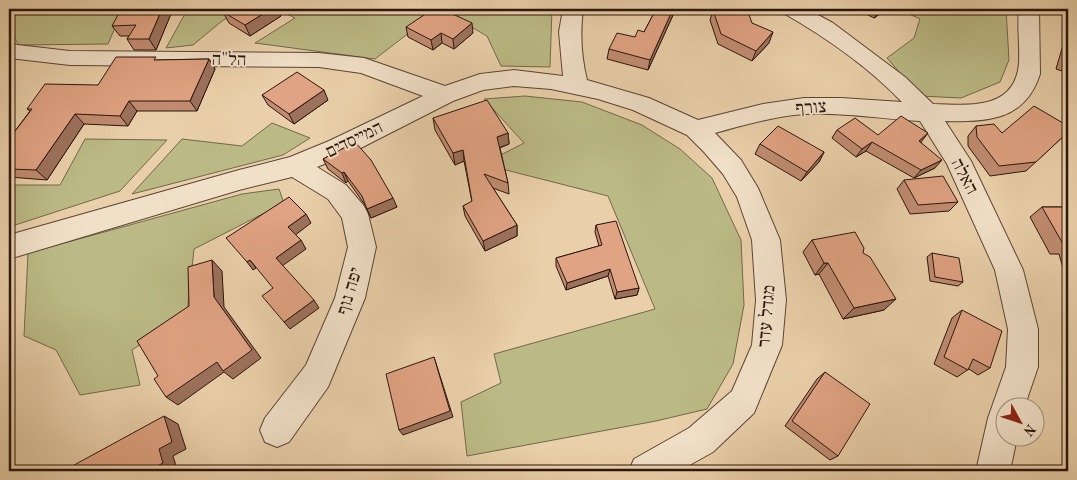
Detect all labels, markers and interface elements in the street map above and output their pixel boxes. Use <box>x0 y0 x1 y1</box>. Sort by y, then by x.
street label: הל"ה <box>211 50 247 69</box>
street label: צורף <box>795 98 827 118</box>
street label: המייסדים <box>323 118 386 161</box>
street label: האלה <box>947 155 982 197</box>
street label: יפה נוף <box>334 265 366 317</box>
street label: מגדל עדר <box>754 284 779 348</box>
north arrow <box>994 398 1044 448</box>
text: N <box>1020 421 1038 439</box>

